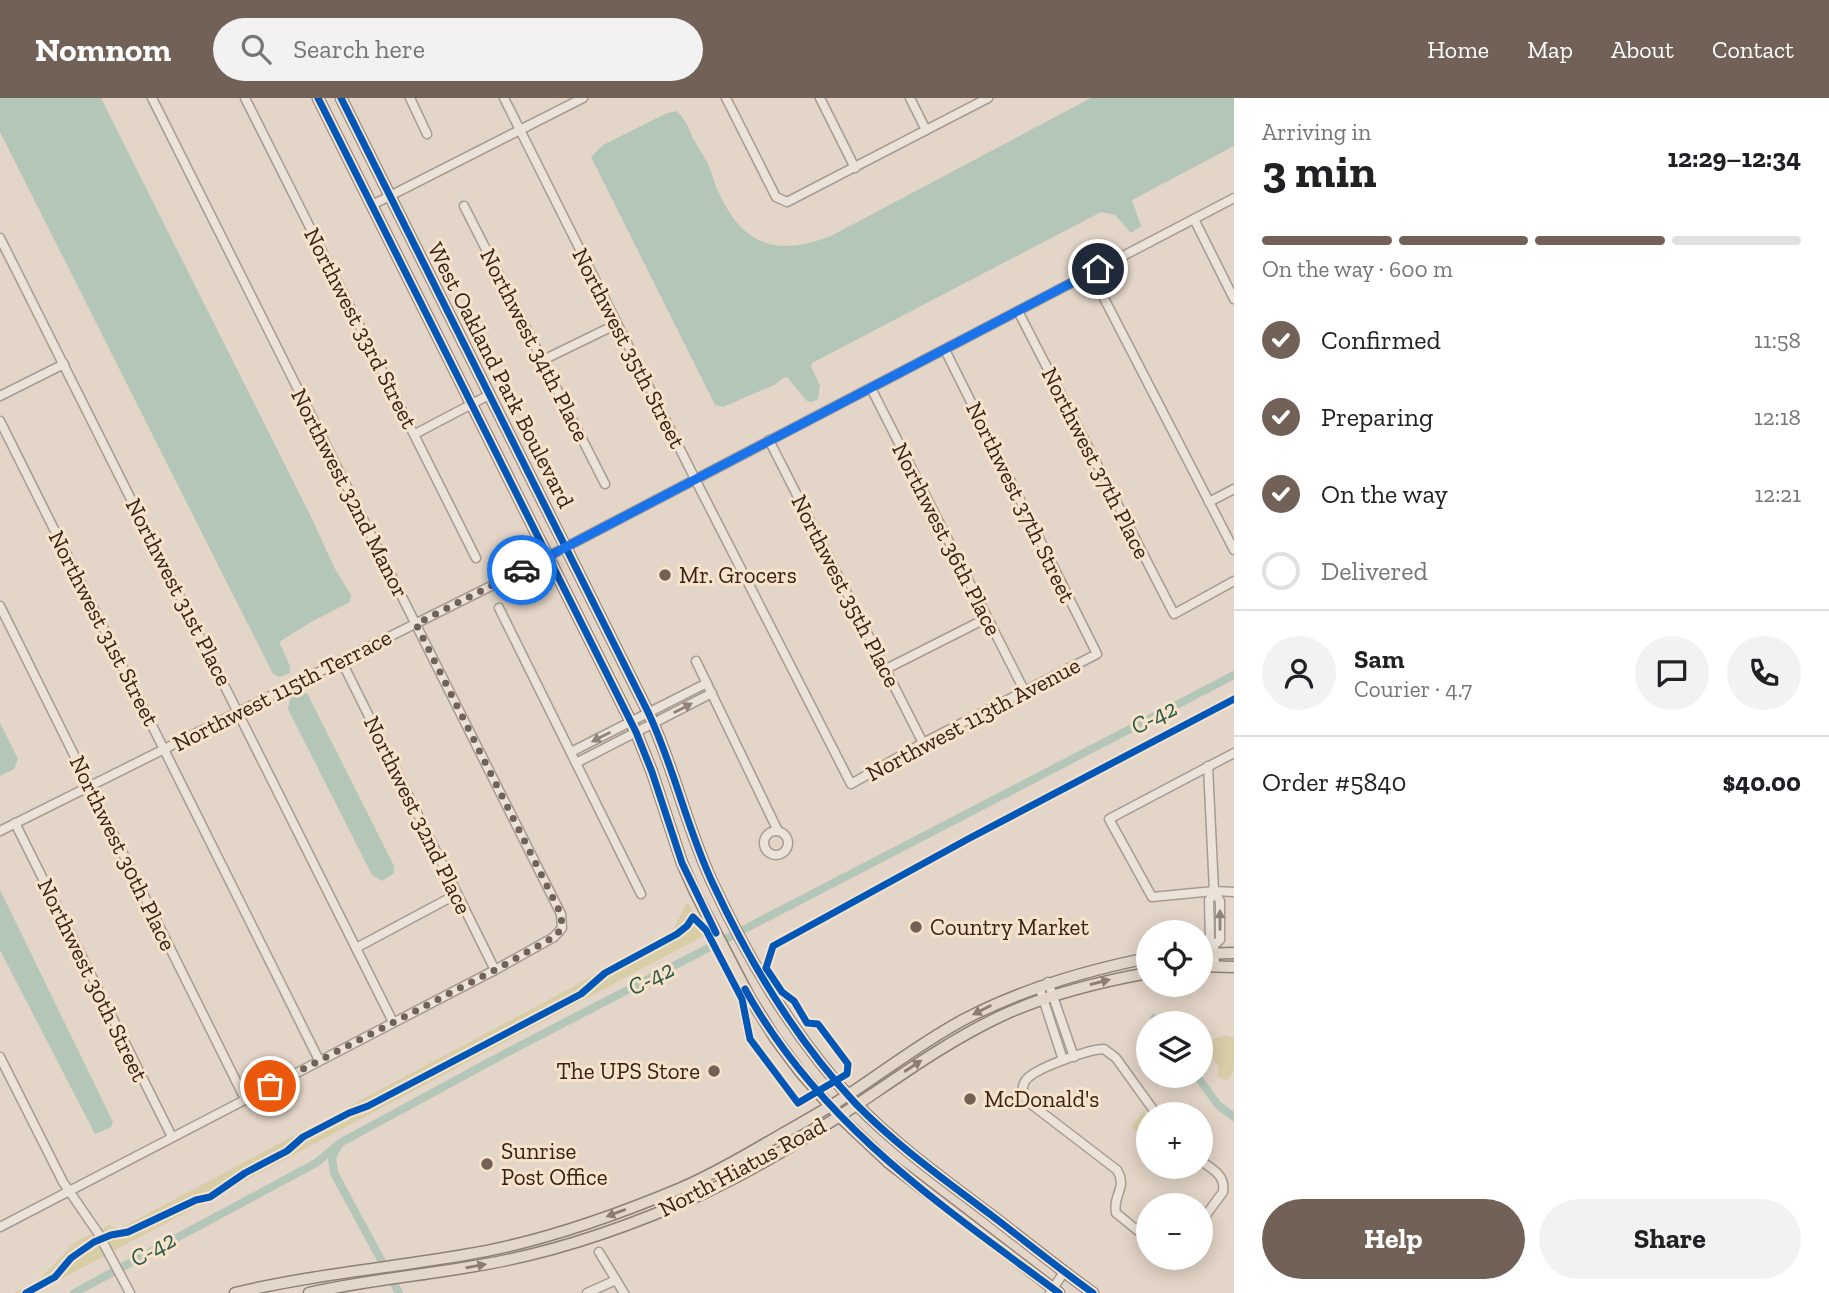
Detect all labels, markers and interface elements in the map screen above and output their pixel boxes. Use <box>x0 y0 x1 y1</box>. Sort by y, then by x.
search box <box>213 18 703 81</box>
text: Nomnom <box>35 30 171 69</box>
icon: search <box>237 30 275 68</box>
text: Search here <box>293 33 425 65</box>
text: Home <box>1427 35 1489 64</box>
text: Map <box>1527 35 1573 64</box>
text: About <box>1611 35 1674 64</box>
text: Contact <box>1712 35 1794 64</box>
text: Arriving in <box>1262 118 1371 146</box>
text: 12:29–12:34 <box>1668 142 1801 174</box>
text: 3 min <box>1262 144 1376 199</box>
street label: Northwest 33rd Street <box>298 223 424 433</box>
street label: West Oakland Park Boulevard <box>422 238 580 513</box>
pin <box>1068 239 1128 299</box>
street label: Northwest 35th Street <box>566 243 692 453</box>
street label: Northwest 34th Place <box>474 244 596 446</box>
icon: home <box>1079 250 1117 288</box>
text: On the way · 600 m <box>1262 255 1453 283</box>
icon: check <box>1262 321 1300 359</box>
text: Confirmed <box>1321 324 1441 356</box>
text: 11:58 <box>1754 326 1801 354</box>
street label: Northwest 37th Place <box>1036 363 1156 563</box>
street label: Northwest 32nd Manor <box>285 384 415 602</box>
street label: Northwest 37th Street <box>960 397 1082 607</box>
icon: check <box>1262 398 1300 436</box>
text: Preparing <box>1321 401 1433 433</box>
text: 12:18 <box>1754 403 1801 431</box>
street label: Northwest 36th Place <box>886 438 1008 640</box>
icon: check <box>1262 475 1300 513</box>
text: On the way <box>1321 478 1448 510</box>
text: 12:21 <box>1754 480 1801 508</box>
street label: Northwest 35th Place <box>785 490 907 692</box>
street label: Northwest 31st Place <box>120 494 238 690</box>
street label: Northwest 31st Street <box>43 526 166 731</box>
courier <box>487 535 557 605</box>
icon: car <box>503 551 541 589</box>
text: Delivered <box>1321 555 1428 587</box>
place label: Mr. Grocers <box>679 561 797 589</box>
marker: Mr. Grocers <box>657 567 673 583</box>
street label: Northwest 115th Terrace <box>168 623 396 757</box>
button: person <box>1262 636 1336 710</box>
button: chat <box>1635 636 1709 710</box>
button: phone <box>1727 636 1801 710</box>
text: Sam <box>1354 643 1404 675</box>
street label: Northwest 113th Avenue <box>861 651 1085 787</box>
text: Courier · 4.7 <box>1354 675 1472 703</box>
water label: C-42 <box>1126 693 1182 740</box>
one-way arrow <box>673 702 693 714</box>
street label: Northwest 32nd Place <box>358 711 478 919</box>
one-way arrow <box>590 730 610 742</box>
street label: Northwest 30th Place <box>64 751 182 955</box>
text: Order #5840 <box>1262 766 1406 798</box>
text: $40.00 <box>1723 766 1801 798</box>
street label: Northwest 30th Street <box>32 874 155 1087</box>
one-way arrow <box>1214 909 1226 931</box>
place label: Country Market <box>930 913 1089 941</box>
marker: Country Market <box>908 919 924 935</box>
map controls <box>1136 920 1213 1270</box>
button: locate <box>1136 920 1213 997</box>
water label: C-42 <box>623 954 679 1001</box>
one-way arrow <box>1089 977 1111 988</box>
one-way arrow <box>972 1005 992 1016</box>
button: layers <box>1136 1011 1213 1088</box>
pin <box>240 1056 300 1116</box>
place label: The UPS Store <box>557 1057 700 1085</box>
one-way arrow <box>904 1060 923 1073</box>
marker: The UPS Store <box>706 1063 722 1079</box>
icon: bag <box>251 1067 289 1105</box>
place label: McDonald's <box>984 1085 1099 1113</box>
marker: McDonald's <box>962 1091 978 1107</box>
button: + <box>1136 1102 1213 1179</box>
street label: North Hiatus Road <box>654 1111 831 1223</box>
place label: Sunrise Post Office <box>501 1137 607 1191</box>
marker: Sunrise Post Office <box>479 1156 495 1172</box>
button: − <box>1136 1193 1213 1270</box>
button: Help <box>1262 1199 1525 1279</box>
button: Share <box>1539 1199 1801 1279</box>
one-way arrow <box>605 1208 626 1219</box>
water label: C-42 <box>125 1224 181 1273</box>
one-way arrow <box>465 1260 487 1271</box>

